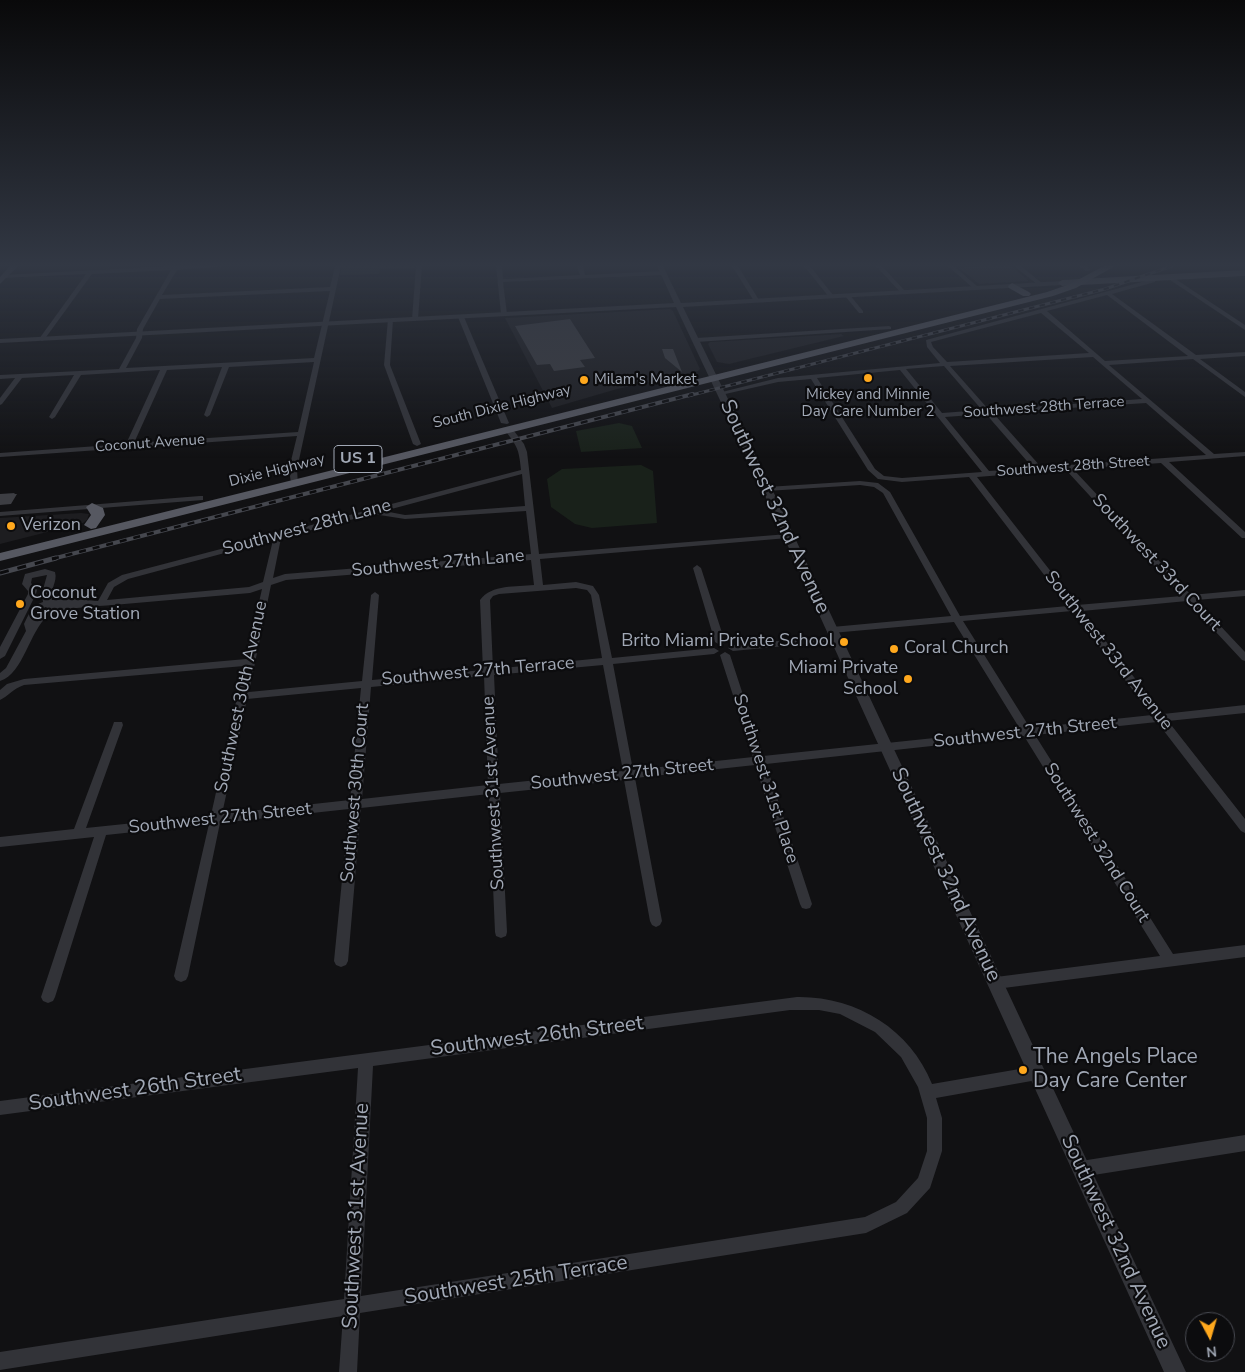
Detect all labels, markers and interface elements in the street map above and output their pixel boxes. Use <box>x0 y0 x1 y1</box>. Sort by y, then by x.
place label: Milam's Market <box>594 371 697 389</box>
marker: Mickey and Minnie Day Care Number 2 <box>862 372 874 384</box>
marker: Milam's Market <box>578 374 590 386</box>
street label: South Dixie Highway <box>431 381 573 433</box>
place label: Mickey and Minnie Day Care Number 2 <box>802 386 934 421</box>
street label: Southwest 28th Terrace <box>963 393 1125 423</box>
street label: Southwest 32nd Avenue <box>713 396 835 618</box>
street label: Coconut Avenue <box>94 431 206 457</box>
road number: US 1 <box>334 446 382 472</box>
street label: Dixie Highway <box>227 450 327 492</box>
street label: Southwest 28th Street <box>996 453 1150 481</box>
street label: Southwest 33rd Court <box>1087 490 1225 636</box>
street label: Southwest 28th Lane <box>220 495 394 561</box>
place label: Verizon <box>21 515 81 537</box>
marker: Verizon <box>5 520 17 532</box>
street label: Southwest 27th Lane <box>351 546 525 582</box>
street label: Southwest 33rd Avenue <box>1039 567 1177 735</box>
place label: Coconut Grove Station <box>30 583 140 626</box>
marker: Coconut Grove Station <box>14 598 26 610</box>
street label: Southwest 30th Avenue <box>211 599 273 795</box>
place label: Brito Miami Private School <box>621 631 834 653</box>
marker: Brito Miami Private School <box>838 636 850 648</box>
place label: Coral Church <box>904 638 1009 660</box>
marker: Coral Church <box>888 643 900 655</box>
street label: Southwest 27th Terrace <box>381 653 575 691</box>
place label: Miami Private School <box>788 658 898 701</box>
marker: Miami Private School <box>902 673 914 685</box>
street label: Southwest 31st Place <box>727 692 803 866</box>
street label: Southwest 31st Avenue <box>478 696 510 890</box>
street label: Southwest 30th Court <box>337 703 375 883</box>
street label: Southwest 27th Street <box>933 713 1117 753</box>
street label: Southwest 27th Street <box>530 755 714 795</box>
street label: Southwest 32nd Court <box>1038 759 1154 927</box>
street label: Southwest 32nd Avenue <box>884 764 1006 986</box>
street label: Southwest 27th Street <box>128 799 312 839</box>
street label: Southwest 26th Street <box>429 1011 645 1063</box>
place label: The Angels Place Day Care Center <box>1033 1045 1198 1095</box>
street label: Southwest 26th Street <box>27 1063 243 1117</box>
marker: The Angels Place Day Care Center <box>1017 1064 1029 1076</box>
street label: Southwest 31st Avenue <box>338 1102 376 1330</box>
street label: Southwest 32nd Avenue <box>1054 1131 1176 1353</box>
street label: Southwest 25th Terrace <box>403 1251 629 1311</box>
north arrow <box>1185 1312 1235 1362</box>
text: N <box>1205 1341 1218 1361</box>

